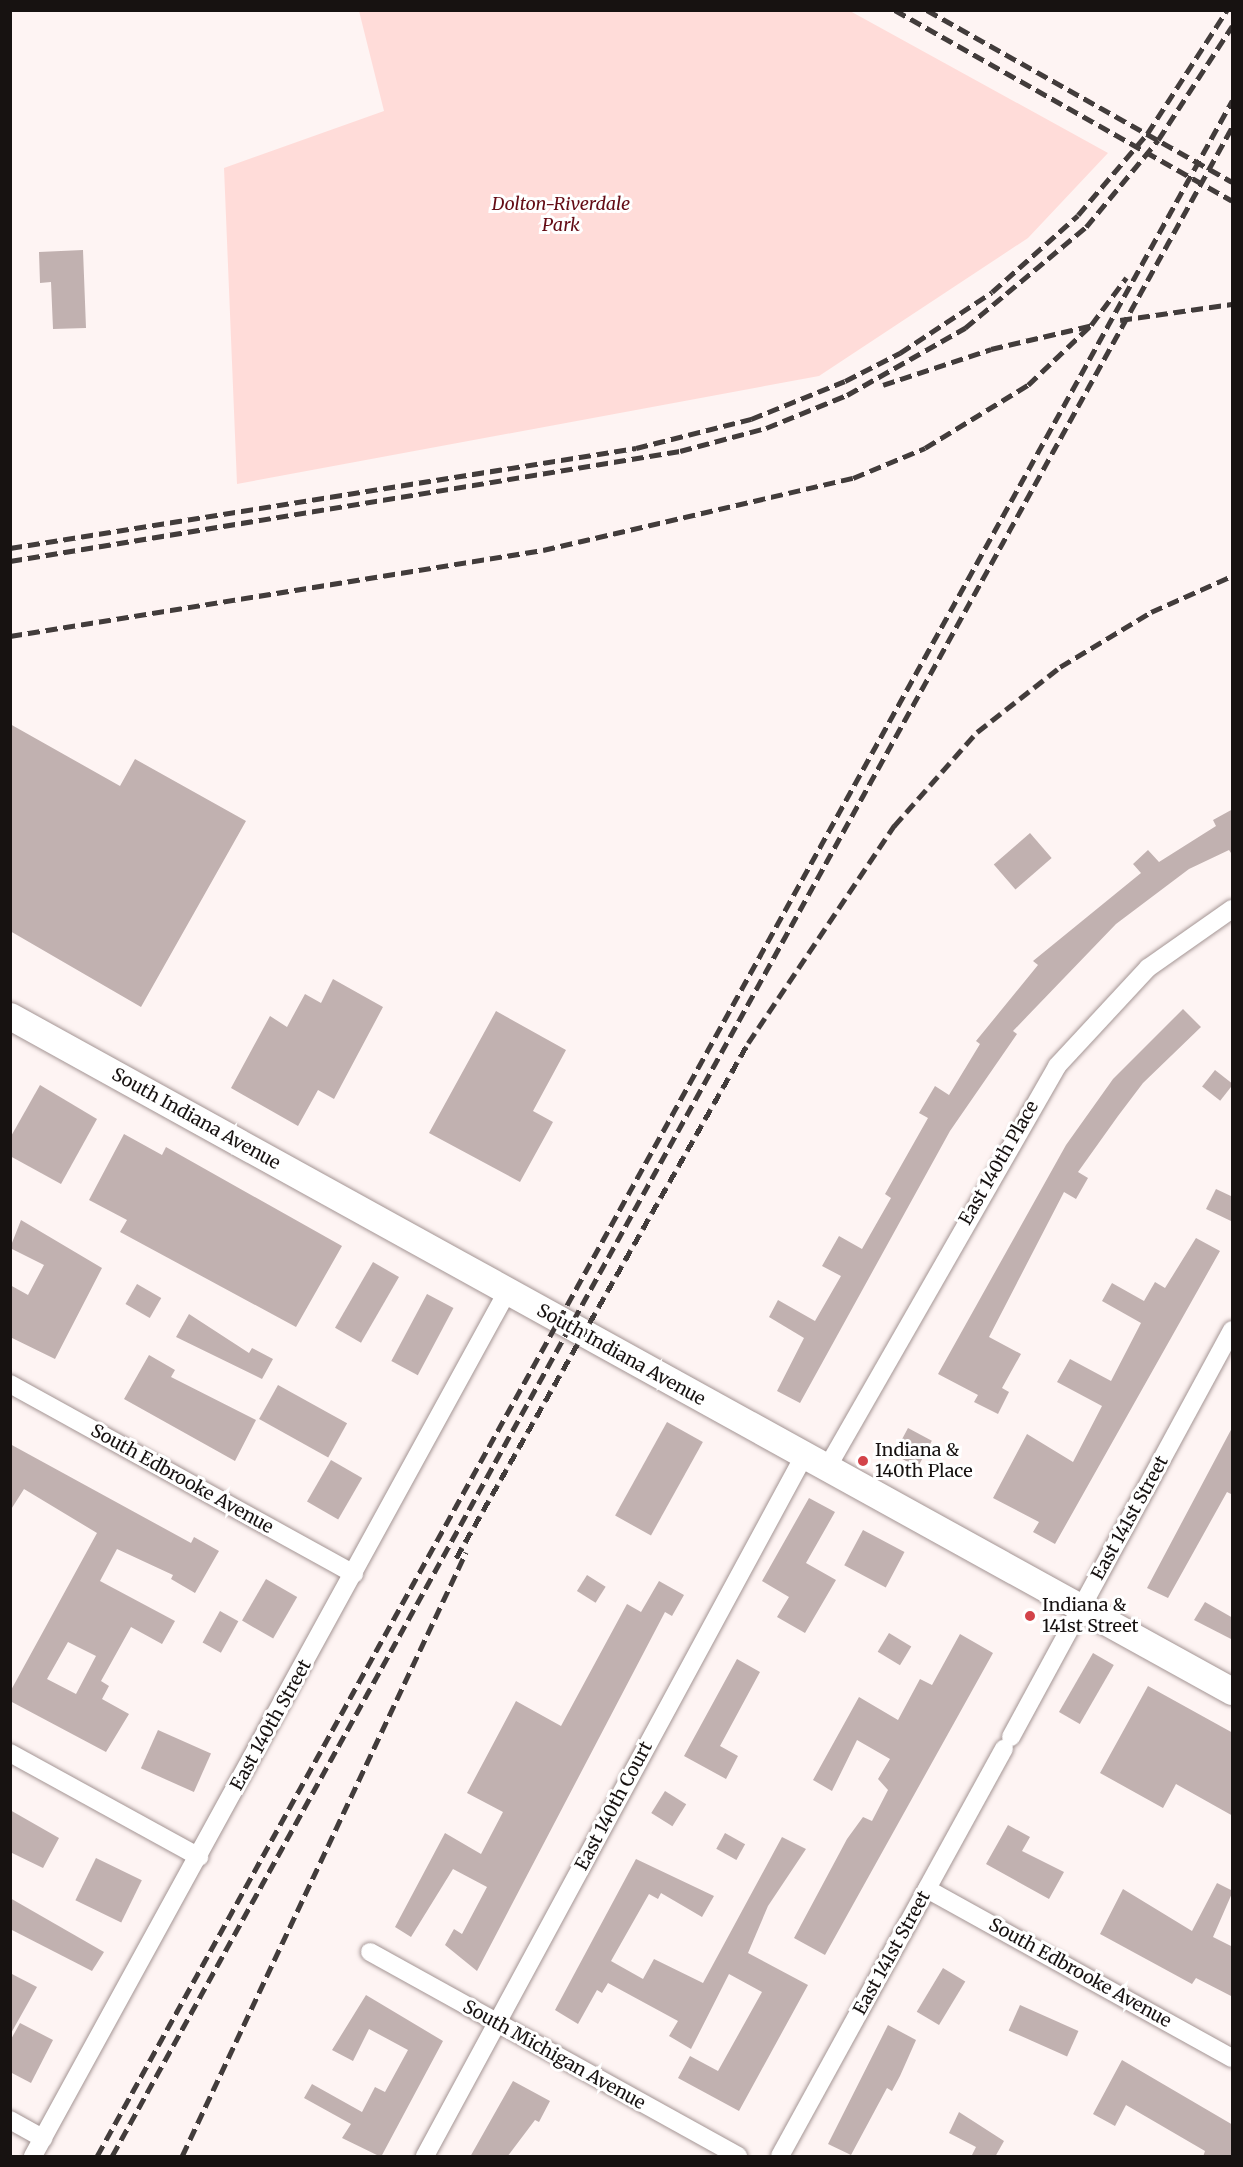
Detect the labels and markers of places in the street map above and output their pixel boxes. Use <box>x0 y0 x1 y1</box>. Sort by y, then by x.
place label: Indiana & 140th Place <box>875 1440 973 1482</box>
marker: Indiana & 140th Place <box>856 1454 870 1468</box>
place label: Indiana & 141st Street <box>1042 1595 1139 1638</box>
marker: Indiana & 141st Street <box>1023 1609 1037 1623</box>

